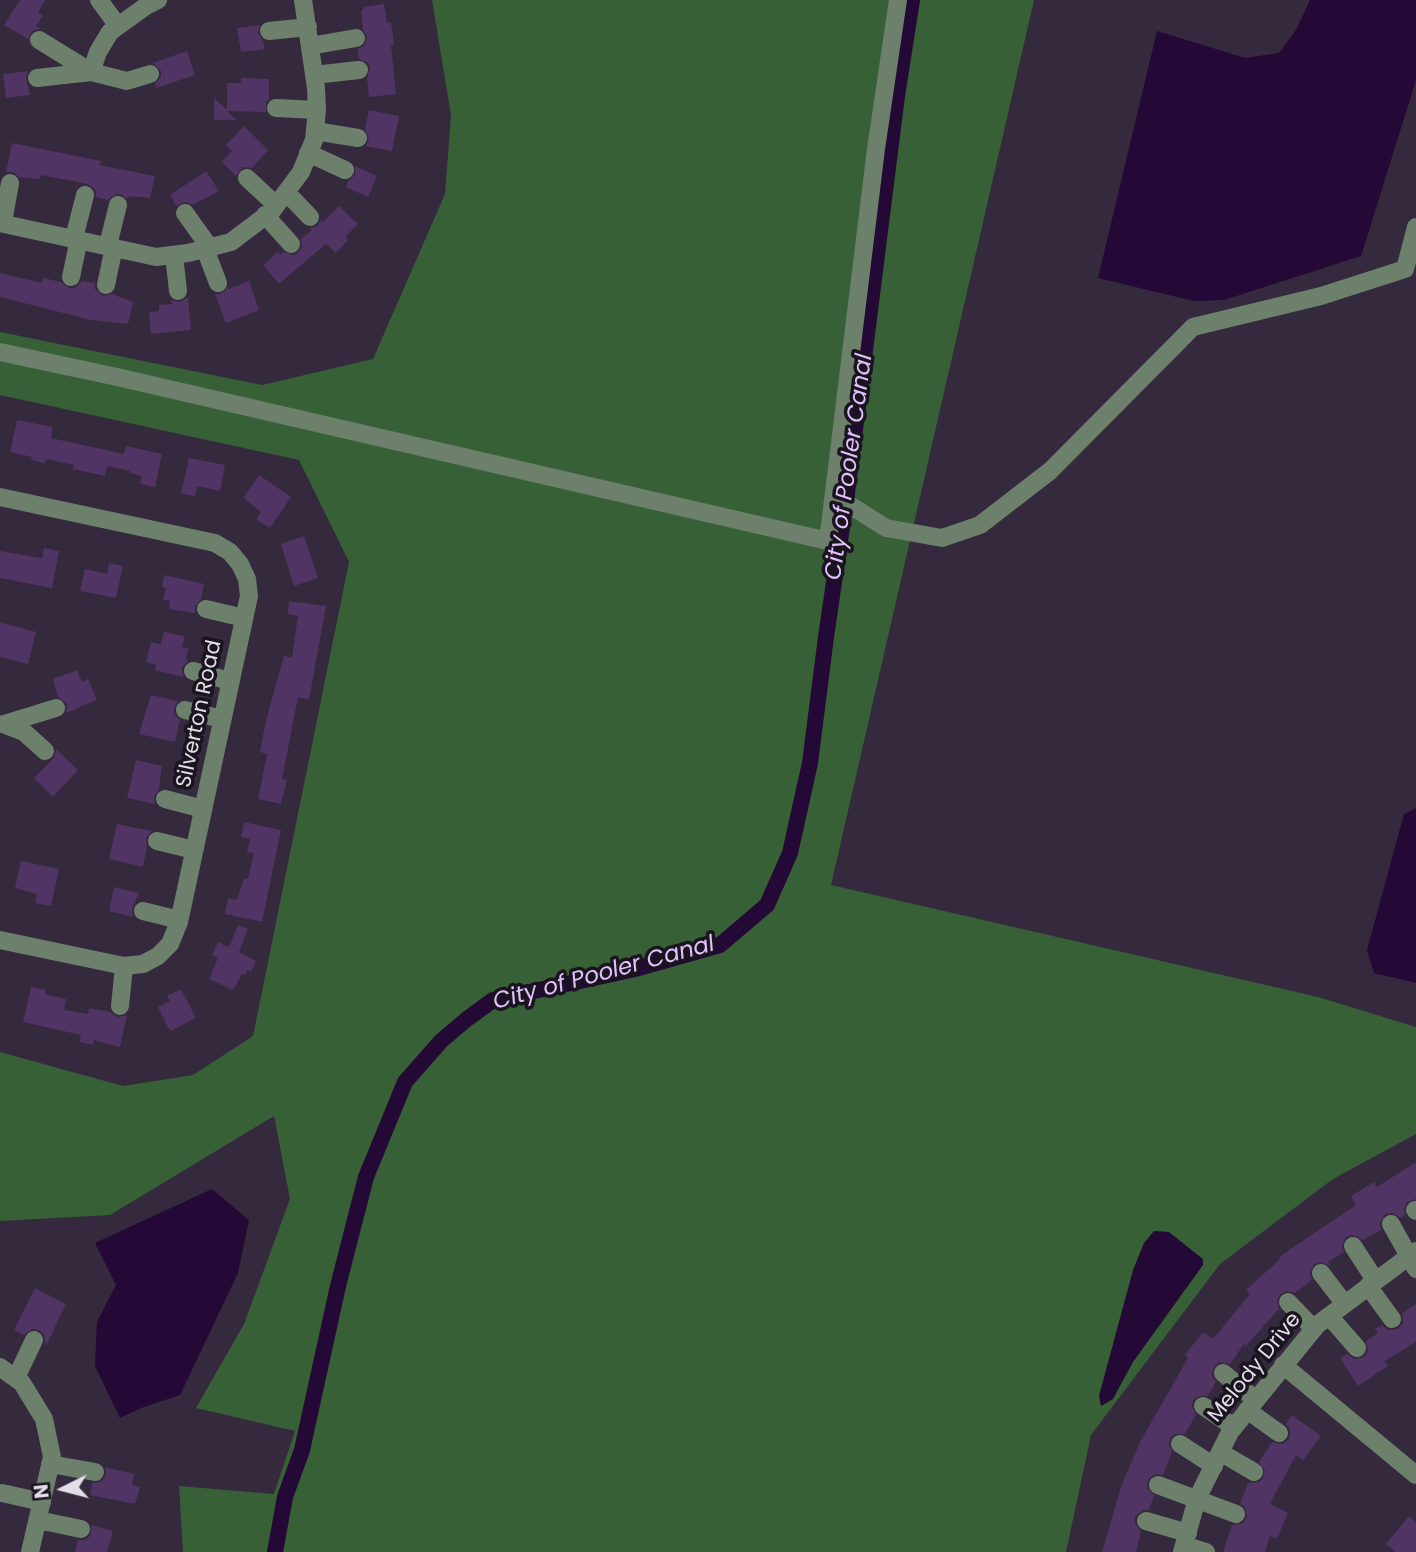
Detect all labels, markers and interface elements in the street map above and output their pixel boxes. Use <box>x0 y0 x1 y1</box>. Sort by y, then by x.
water label: City of Pooler Canal <box>820 352 880 582</box>
street label: Silverton Road <box>172 638 228 790</box>
water label: City of Pooler Canal <box>490 931 718 1017</box>
street label: Melody Drive <box>1203 1308 1307 1428</box>
north arrow <box>28 1454 98 1524</box>
text: N <box>27 1483 56 1500</box>

